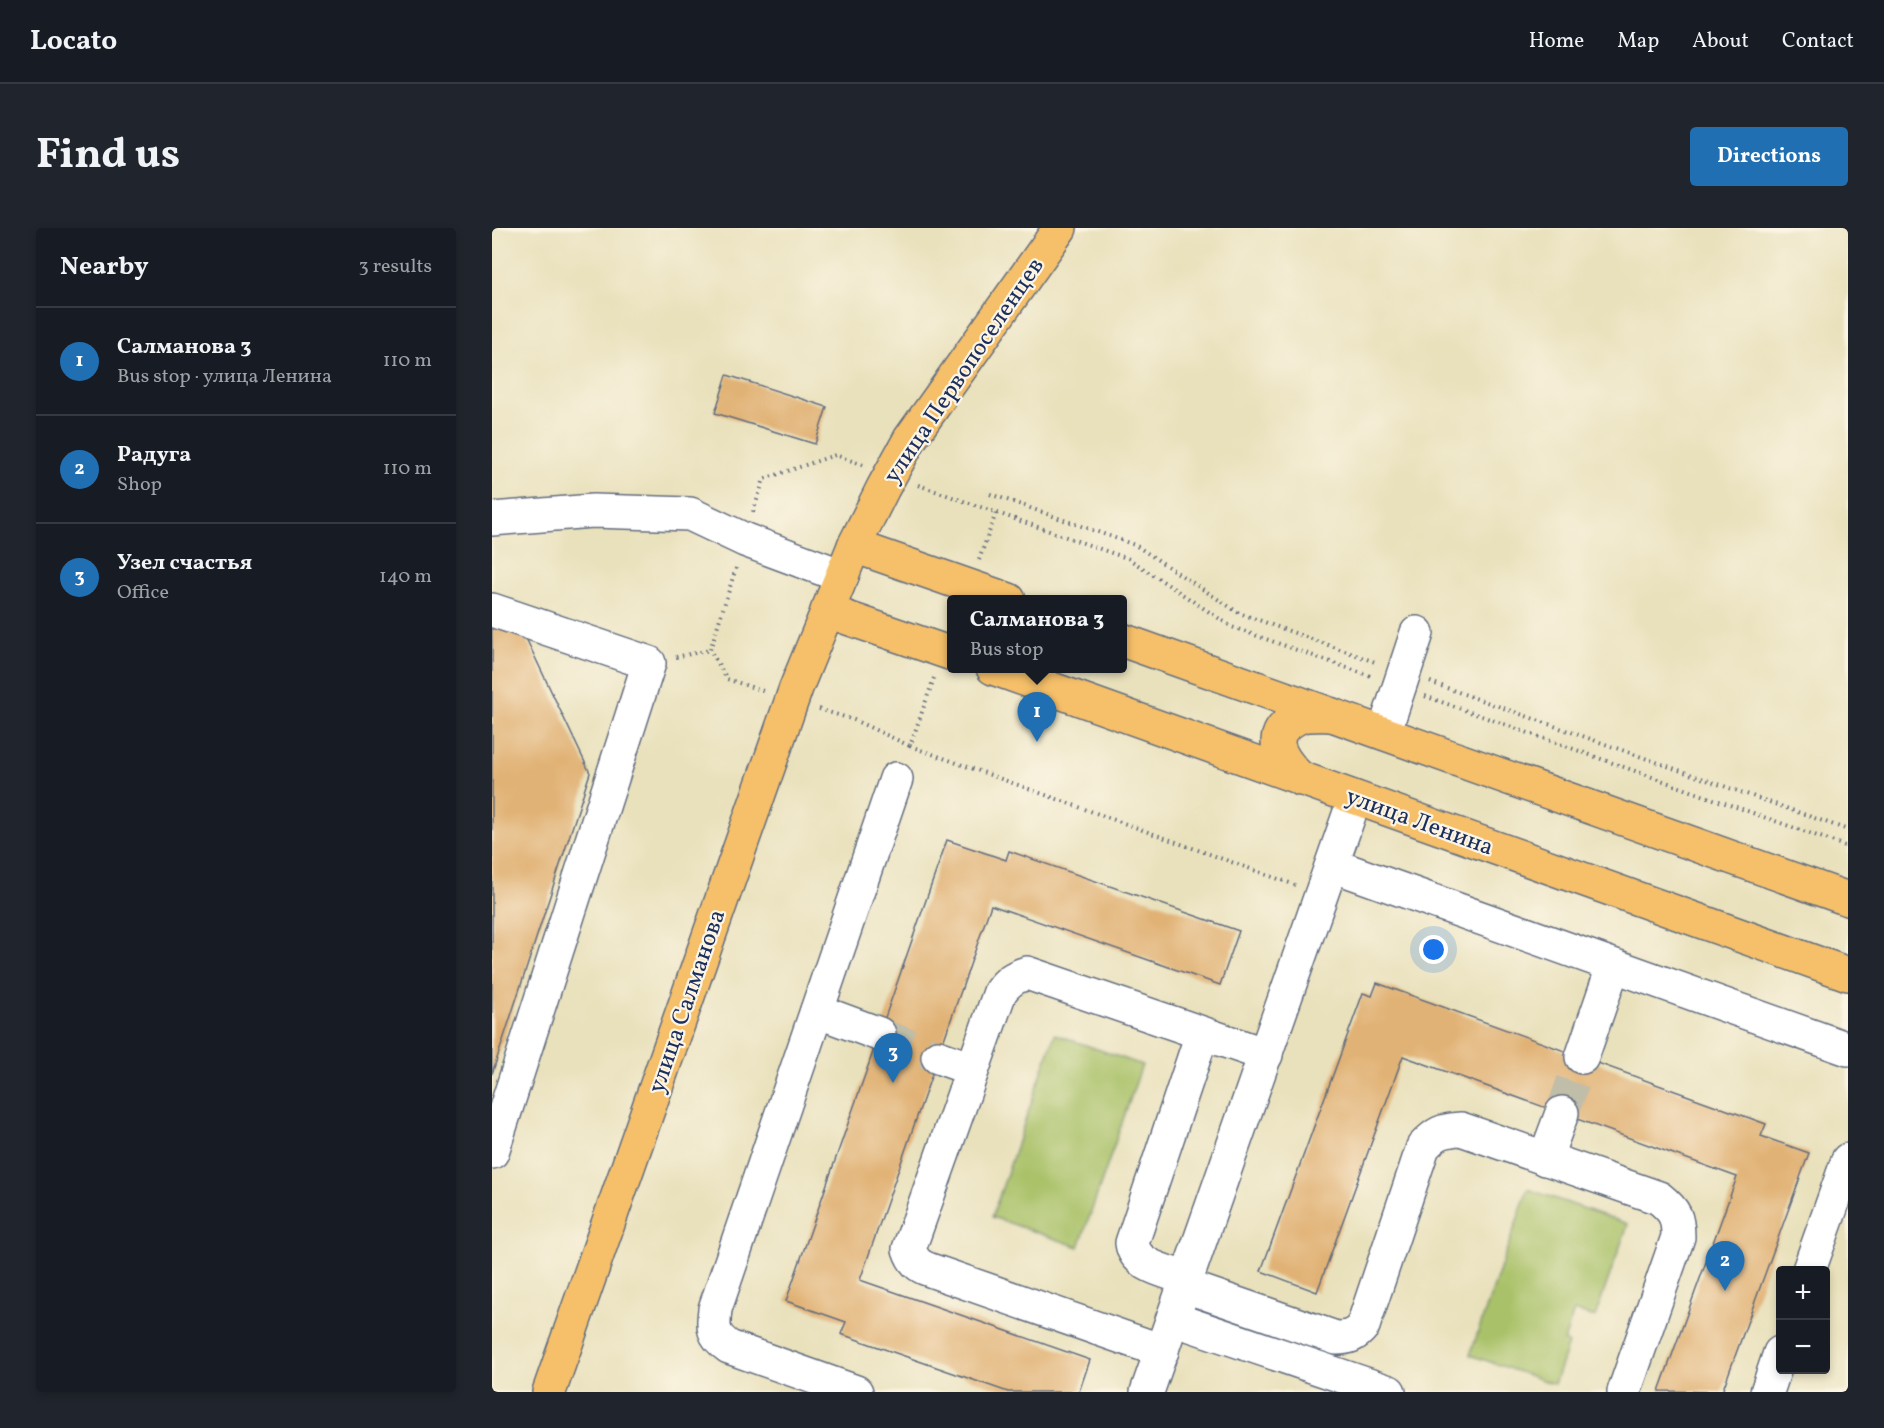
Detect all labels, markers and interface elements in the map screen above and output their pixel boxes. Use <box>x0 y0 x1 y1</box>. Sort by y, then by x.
text: Locato <box>30 22 117 61</box>
text: Home <box>1529 27 1584 56</box>
text: Map <box>1617 27 1659 56</box>
text: About <box>1692 27 1749 56</box>
text: Contact <box>1782 27 1854 56</box>
text: Find us <box>36 127 180 186</box>
button: Directions <box>1690 127 1848 186</box>
text: Nearby <box>60 249 149 285</box>
street label: улица Первопоселенцев <box>876 251 1053 491</box>
text: 3 results <box>358 253 432 281</box>
text: Салманова 3 <box>117 332 252 363</box>
text: 1 <box>75 347 84 375</box>
text: 110 m <box>383 347 432 375</box>
text: Bus stop · улица Ленина <box>117 363 332 391</box>
text: Радуга <box>117 440 191 471</box>
text: 2 <box>74 455 85 483</box>
text: 110 m <box>383 455 432 483</box>
text: Shop <box>117 471 162 499</box>
text: Узел счастья <box>117 548 252 579</box>
text: 3 <box>74 563 85 591</box>
text: 140 m <box>379 563 432 591</box>
text: Office <box>117 579 169 607</box>
popup <box>947 595 1127 673</box>
text: Салманова 3 <box>970 605 1104 636</box>
text: Bus stop <box>970 636 1043 664</box>
pin: 1 <box>1018 692 1056 742</box>
street label: улица Ленина <box>1341 780 1498 865</box>
street label: улица Салманова <box>641 905 735 1098</box>
your location <box>1419 935 1448 964</box>
pin: 3 <box>874 1034 912 1083</box>
pin: 2 <box>1706 1242 1744 1291</box>
map controls <box>1776 1266 1830 1374</box>
button: + <box>1776 1266 1830 1320</box>
button: − <box>1776 1320 1830 1374</box>

